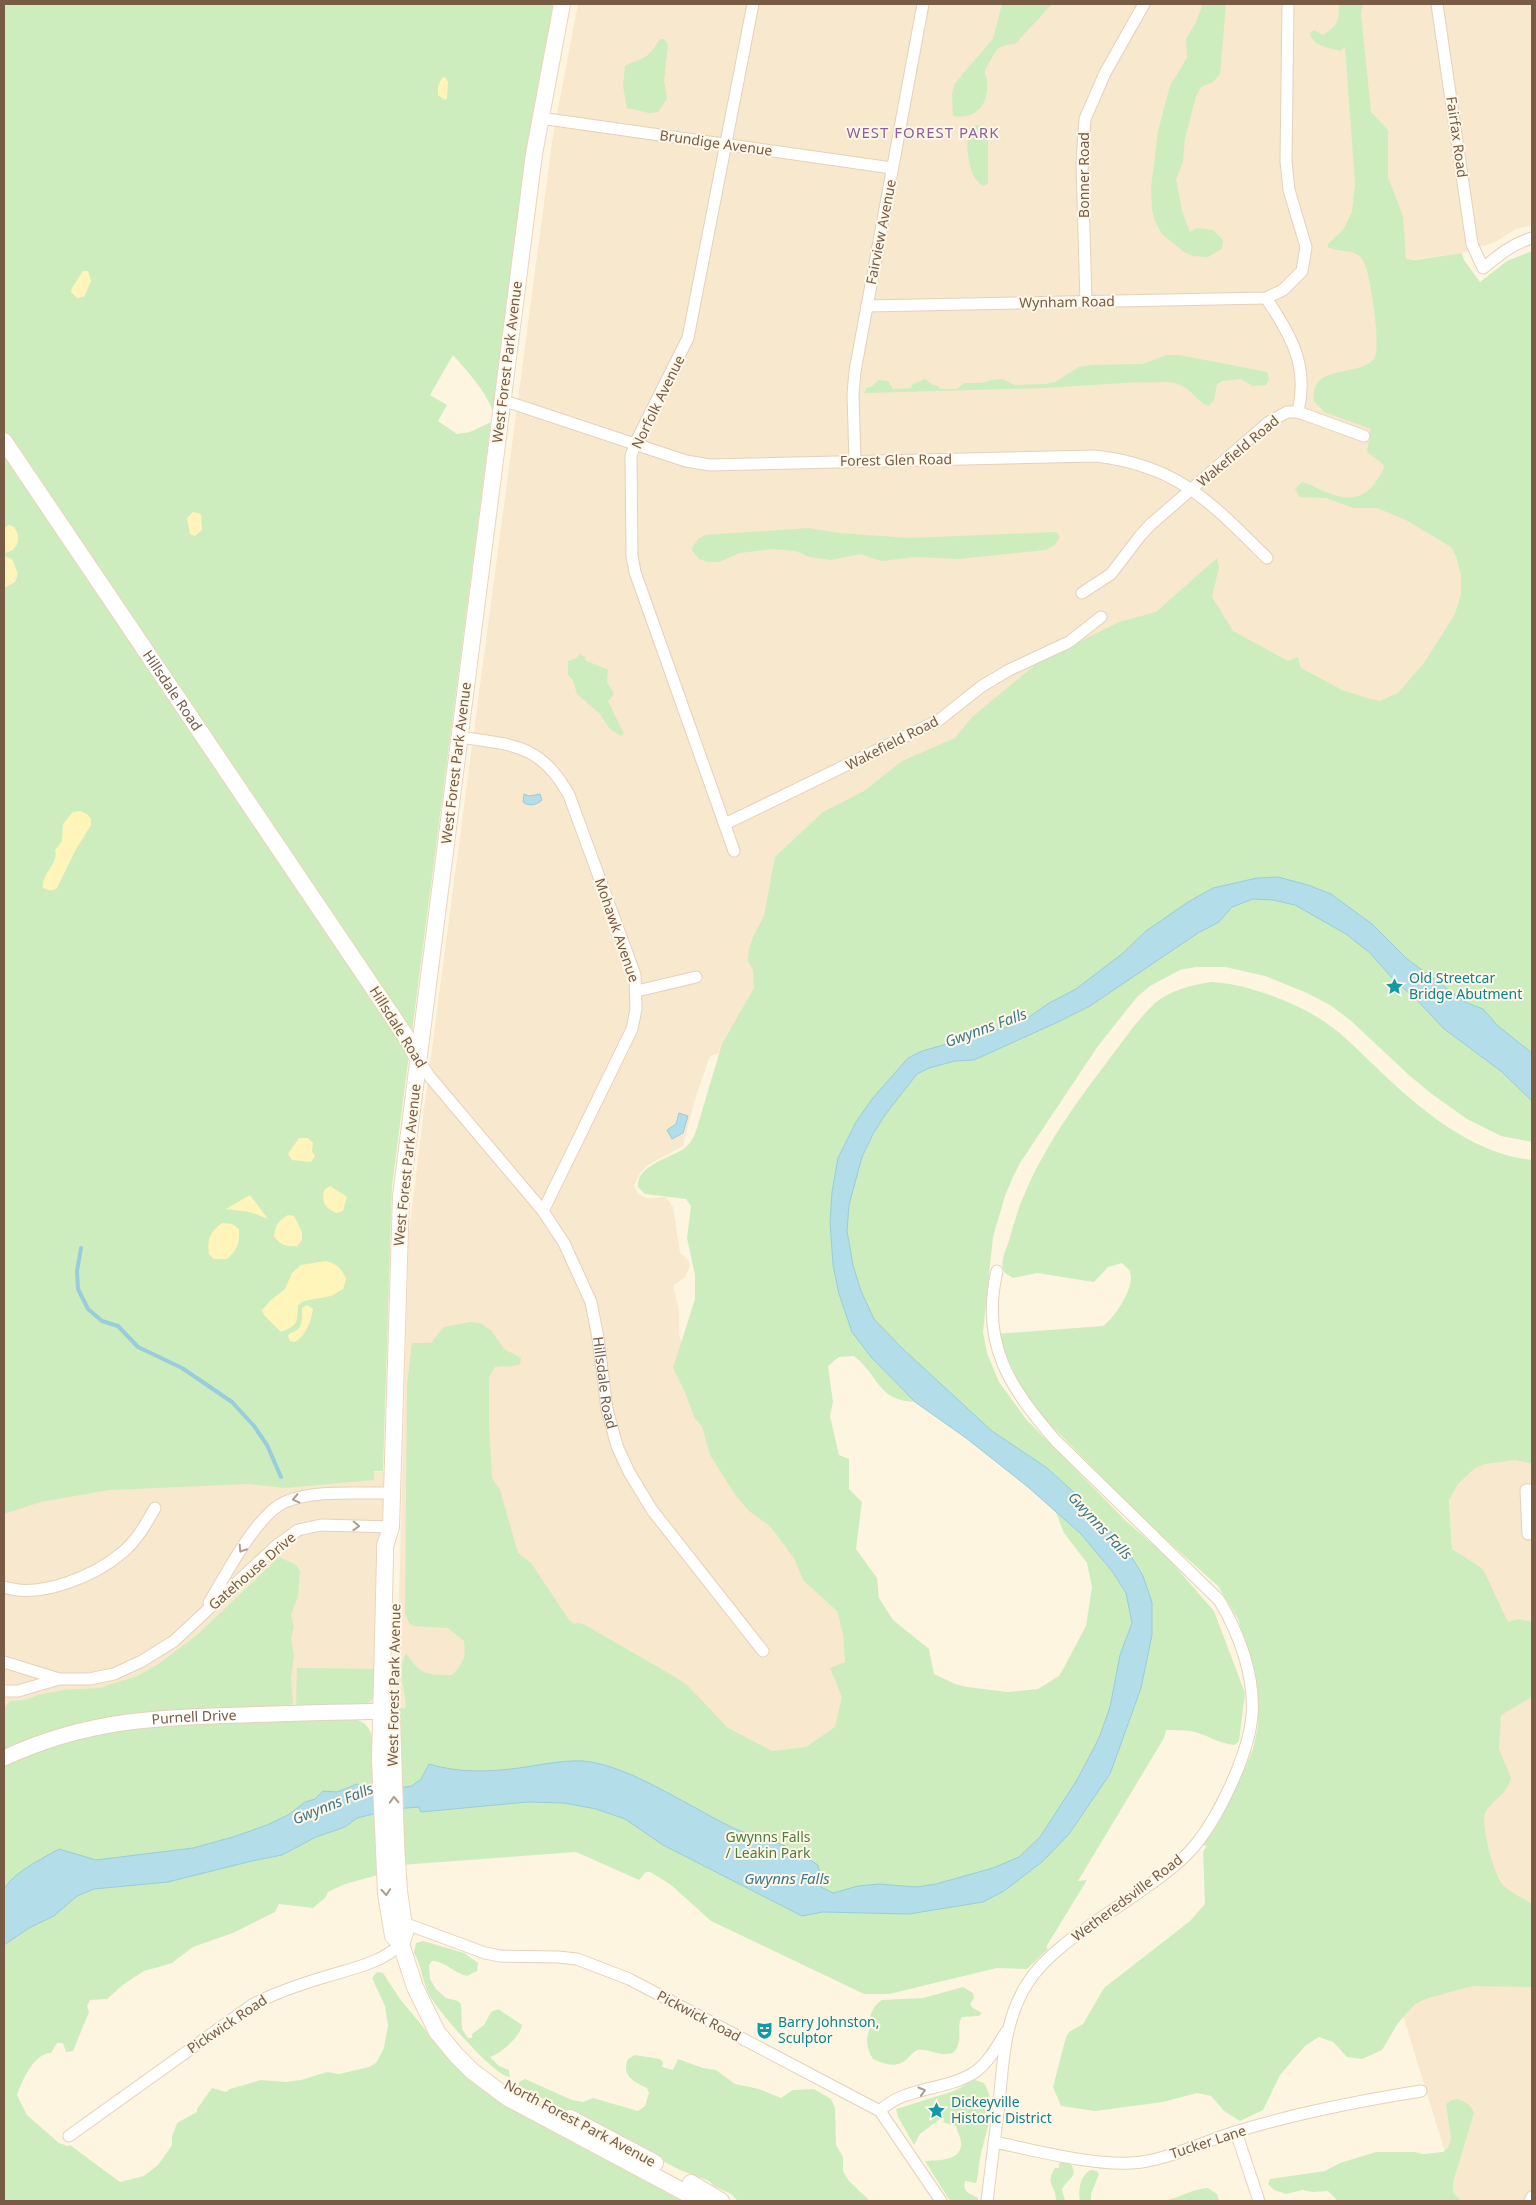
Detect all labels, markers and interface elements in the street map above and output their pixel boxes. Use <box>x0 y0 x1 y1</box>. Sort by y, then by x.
street label: Fairfax Road <box>1442 95 1473 179</box>
district label: WEST FOREST PARK <box>847 122 999 142</box>
street label: Brundige Avenue <box>658 125 774 160</box>
street label: Bonner Road <box>1074 132 1093 218</box>
street label: Fairview Avenue <box>861 178 900 286</box>
street label: West Forest Park Avenue <box>487 280 526 444</box>
street label: Wynham Road <box>1019 291 1115 312</box>
street label: Norfolk Avenue <box>627 352 689 452</box>
street label: Wakefield Road <box>1193 411 1283 491</box>
street label: Forest Glen Road <box>840 449 952 470</box>
street label: Hillsdale Road <box>139 646 207 734</box>
street label: West Forest Park Avenue <box>436 681 475 845</box>
street label: Wakefield Road <box>842 711 941 774</box>
street label: Mohawk Avenue <box>591 875 644 985</box>
place label: Old Streetcar Bridge Abutment <box>1409 968 1522 1003</box>
place icon: Old Streetcar Bridge Abutment <box>1385 976 1405 996</box>
street label: Hillsdale Road <box>366 982 431 1071</box>
water label: Gwynns Falls <box>942 1003 1030 1051</box>
street label: West Forest Park Avenue <box>389 1083 424 1247</box>
street label: Hillsdale Road <box>589 1335 622 1431</box>
water label: Gwynns Falls <box>1064 1487 1138 1564</box>
one-way arrow <box>291 1493 300 1504</box>
one-way arrow <box>352 1520 360 1531</box>
street label: Gatehouse Drive <box>204 1527 299 1614</box>
one-way arrow <box>239 1544 249 1553</box>
street label: West Forest Park Avenue <box>383 1603 404 1767</box>
street label: Purnell Drive <box>151 1705 237 1728</box>
water label: Gwynns Falls <box>289 1778 377 1828</box>
one-way arrow <box>389 1795 399 1803</box>
park label: Gwynns Falls / Leakin Park <box>725 1827 811 1862</box>
street label: Wetheredsville Road <box>1067 1850 1186 1946</box>
water label: Gwynns Falls <box>744 1868 830 1888</box>
one-way arrow <box>381 1888 392 1896</box>
street label: Pickwick Road <box>654 1985 744 2046</box>
street label: Pickwick Road <box>183 1990 270 2057</box>
place label: Barry Johnston, Sculptor <box>778 2012 880 2047</box>
theatre icon: Barry Johnston, Sculptor <box>754 2020 774 2040</box>
street label: North Forest Park Avenue <box>501 2074 659 2171</box>
one-way arrow <box>918 2086 926 2096</box>
place label: Dickeyville Historic District <box>951 2092 1052 2127</box>
place icon: Dickeyville Historic District <box>927 2100 947 2120</box>
street label: Tucker Lane <box>1167 2120 1248 2163</box>

